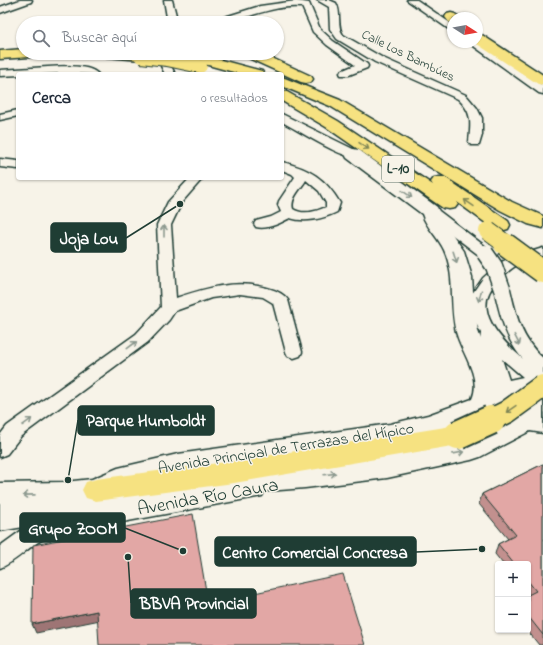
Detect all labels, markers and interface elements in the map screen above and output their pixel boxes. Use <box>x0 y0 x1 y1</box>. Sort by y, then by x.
north arrow <box>447 12 483 48</box>
search box <box>16 16 284 60</box>
street label: Calle Los Bambúes <box>358 25 458 87</box>
icon: search <box>30 27 52 49</box>
text: Buscar aquí <box>62 27 137 49</box>
text: Cerca <box>32 86 71 111</box>
text: 0 resultados <box>201 89 268 108</box>
one-way arrow <box>358 142 369 150</box>
road number: L-10 <box>382 156 414 182</box>
one-way arrow <box>401 190 412 198</box>
one-way arrow <box>464 199 475 207</box>
callout: Joja Lou <box>51 223 126 252</box>
one-way arrow <box>160 225 168 238</box>
text: Joja Lou <box>60 227 119 252</box>
one-way arrow <box>452 250 459 263</box>
one-way arrow <box>475 290 483 303</box>
one-way arrow <box>514 333 521 345</box>
one-way arrow <box>126 341 137 349</box>
one-way arrow <box>506 405 517 413</box>
callout: Parque Humboldt <box>78 406 214 435</box>
text: Parque Humboldt <box>86 409 206 434</box>
street label: Avenida Principal de Terrazas del Hípico <box>156 417 416 481</box>
one-way arrow <box>21 418 32 426</box>
one-way arrow <box>451 448 464 456</box>
one-way arrow <box>323 470 336 478</box>
street label: Avenida Río Caura <box>135 472 281 524</box>
one-way arrow <box>23 491 36 498</box>
callout: Grupo ZOOM <box>20 513 125 542</box>
text: Grupo ZOOM <box>28 517 118 542</box>
callout: Centro Comercial Concresa <box>215 537 416 566</box>
text: Centro Comercial Concresa <box>222 541 408 566</box>
map controls <box>495 561 531 633</box>
button: + <box>495 561 531 597</box>
callout: BBVA Provincial <box>131 589 256 618</box>
text: BBVA Provincial <box>138 592 249 617</box>
button: − <box>495 597 531 633</box>

